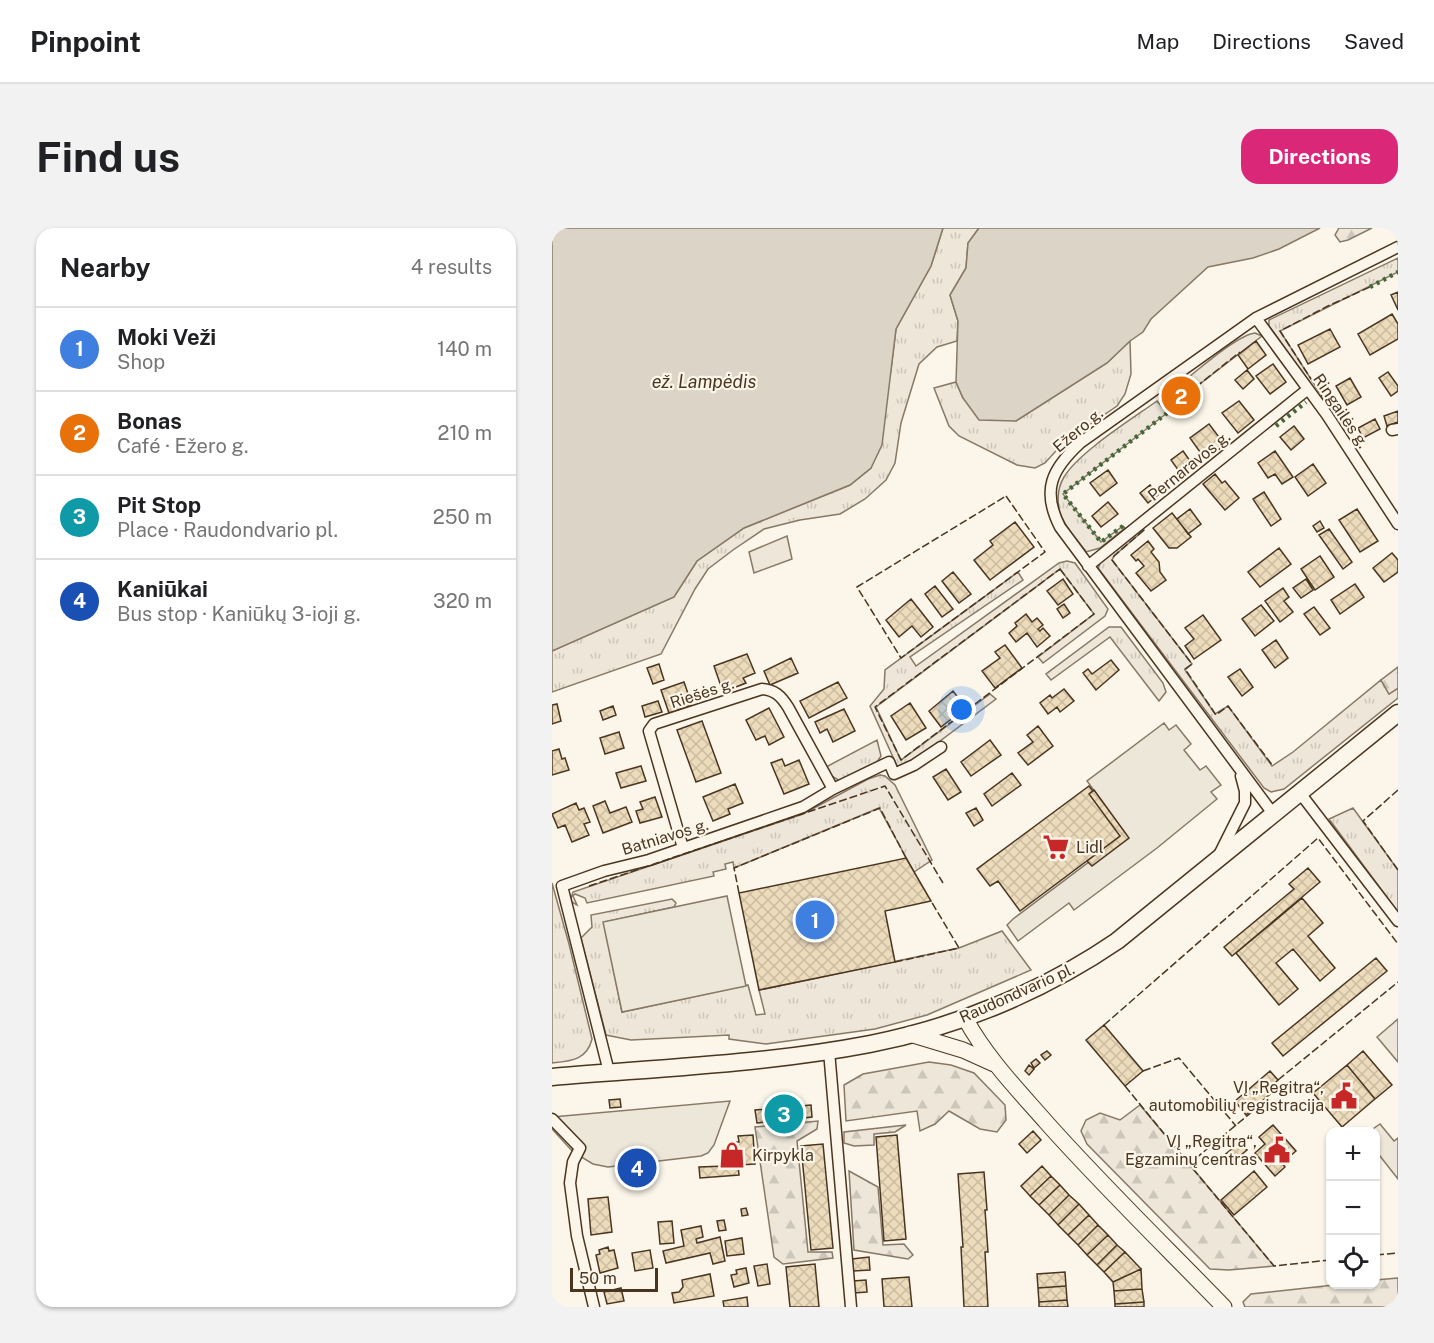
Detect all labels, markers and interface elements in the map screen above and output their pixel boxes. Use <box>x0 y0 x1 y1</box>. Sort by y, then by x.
text: Pinpoint <box>30 25 141 58</box>
text: Map <box>1137 29 1179 54</box>
text: Directions <box>1212 29 1311 54</box>
text: Saved <box>1344 29 1404 54</box>
button: Directions <box>1241 129 1398 184</box>
text: Find us <box>36 132 180 181</box>
text: Nearby <box>60 252 150 283</box>
text: 4 results <box>411 255 492 279</box>
text: Moki Veži <box>117 324 216 350</box>
text: 1 <box>75 337 84 361</box>
text: 140 m <box>437 337 492 361</box>
text: Shop <box>117 350 165 374</box>
street label: Ringailės g. <box>1309 370 1373 452</box>
water label: ež. Lampėdis <box>652 371 756 392</box>
pin: 2 <box>1162 374 1200 418</box>
street label: Ežero g. <box>1049 404 1107 456</box>
text: Bonas <box>117 408 182 434</box>
text: 2 <box>73 421 86 445</box>
text: 210 m <box>438 421 492 445</box>
street label: Pernaravos g. <box>1144 427 1234 505</box>
text: Café · Ežero g. <box>117 434 249 458</box>
text: Pit Stop <box>117 492 201 518</box>
text: 3 <box>73 505 86 529</box>
text: 250 m <box>433 505 492 529</box>
text: Place · Raudondvario pl. <box>117 518 338 542</box>
text: Kaniūkai <box>117 576 208 602</box>
text: 4 <box>73 589 86 613</box>
text: 320 m <box>433 589 492 613</box>
text: Bus stop · Kaniūkų 3-ioji g. <box>117 602 360 626</box>
street label: Riešės g. <box>668 674 736 712</box>
your location <box>947 695 976 724</box>
street label: Batniavos g. <box>619 815 711 859</box>
supermarket icon: Lidl <box>1041 832 1071 862</box>
place label: Lidl <box>1076 838 1104 857</box>
pin: 1 <box>796 898 834 942</box>
street label: Raudondvario pl. <box>956 959 1078 1027</box>
place label: VĮ „Regitra“, automobilių registracija <box>1149 1078 1324 1115</box>
public building icon: VĮ „Regitra“, automobilių registracija <box>1329 1081 1359 1111</box>
pin: 3 <box>764 1092 804 1136</box>
map controls <box>1326 1127 1380 1289</box>
button: + <box>1326 1127 1380 1181</box>
place label: VĮ „Regitra“, Egzaminų centras <box>1125 1132 1257 1169</box>
public building icon: VĮ „Regitra“, Egzaminų centras <box>1262 1135 1292 1165</box>
shop icon: Kirpykla <box>717 1140 747 1170</box>
pin: 4 <box>618 1146 656 1190</box>
place label: Kirpykla <box>752 1146 814 1165</box>
button: − <box>1326 1181 1380 1235</box>
button: locate <box>1326 1235 1380 1289</box>
scale bar <box>570 1265 658 1292</box>
text: 50 m <box>579 1269 617 1288</box>

